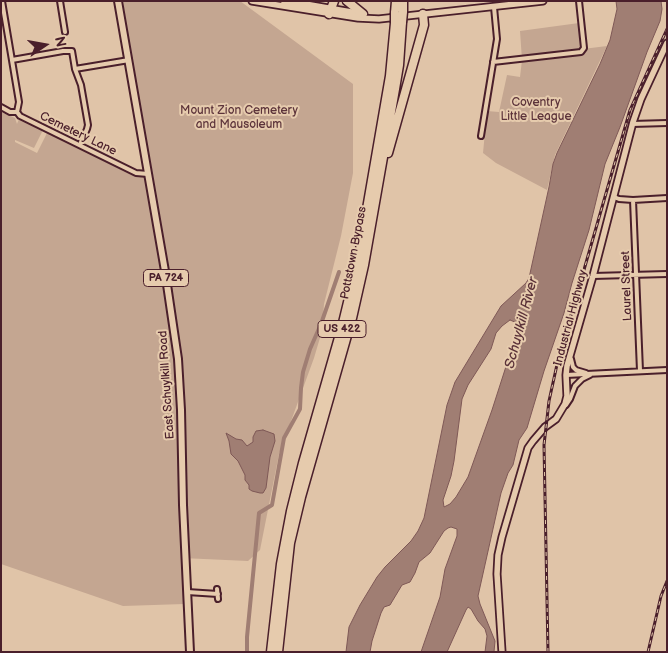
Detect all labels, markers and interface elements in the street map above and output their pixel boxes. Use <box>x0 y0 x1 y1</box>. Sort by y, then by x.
north arrow <box>20 20 70 70</box>
text: N <box>51 35 70 49</box>
park label: Coventry Little League <box>500 96 572 124</box>
park label: Mount Zion Cemetery and Mausoleum <box>180 104 298 132</box>
street label: Cemetery Lane <box>37 109 119 159</box>
street label: Pottstown Bypass <box>338 205 370 301</box>
street label: Laurel Street <box>619 251 635 321</box>
street label: Industrial Highway <box>551 268 591 368</box>
road number: PA 724 <box>144 270 188 286</box>
water label: Schuylkill River <box>502 275 542 371</box>
road number: US 422 <box>318 320 366 338</box>
street label: East Schuylkill Road <box>156 330 178 440</box>

